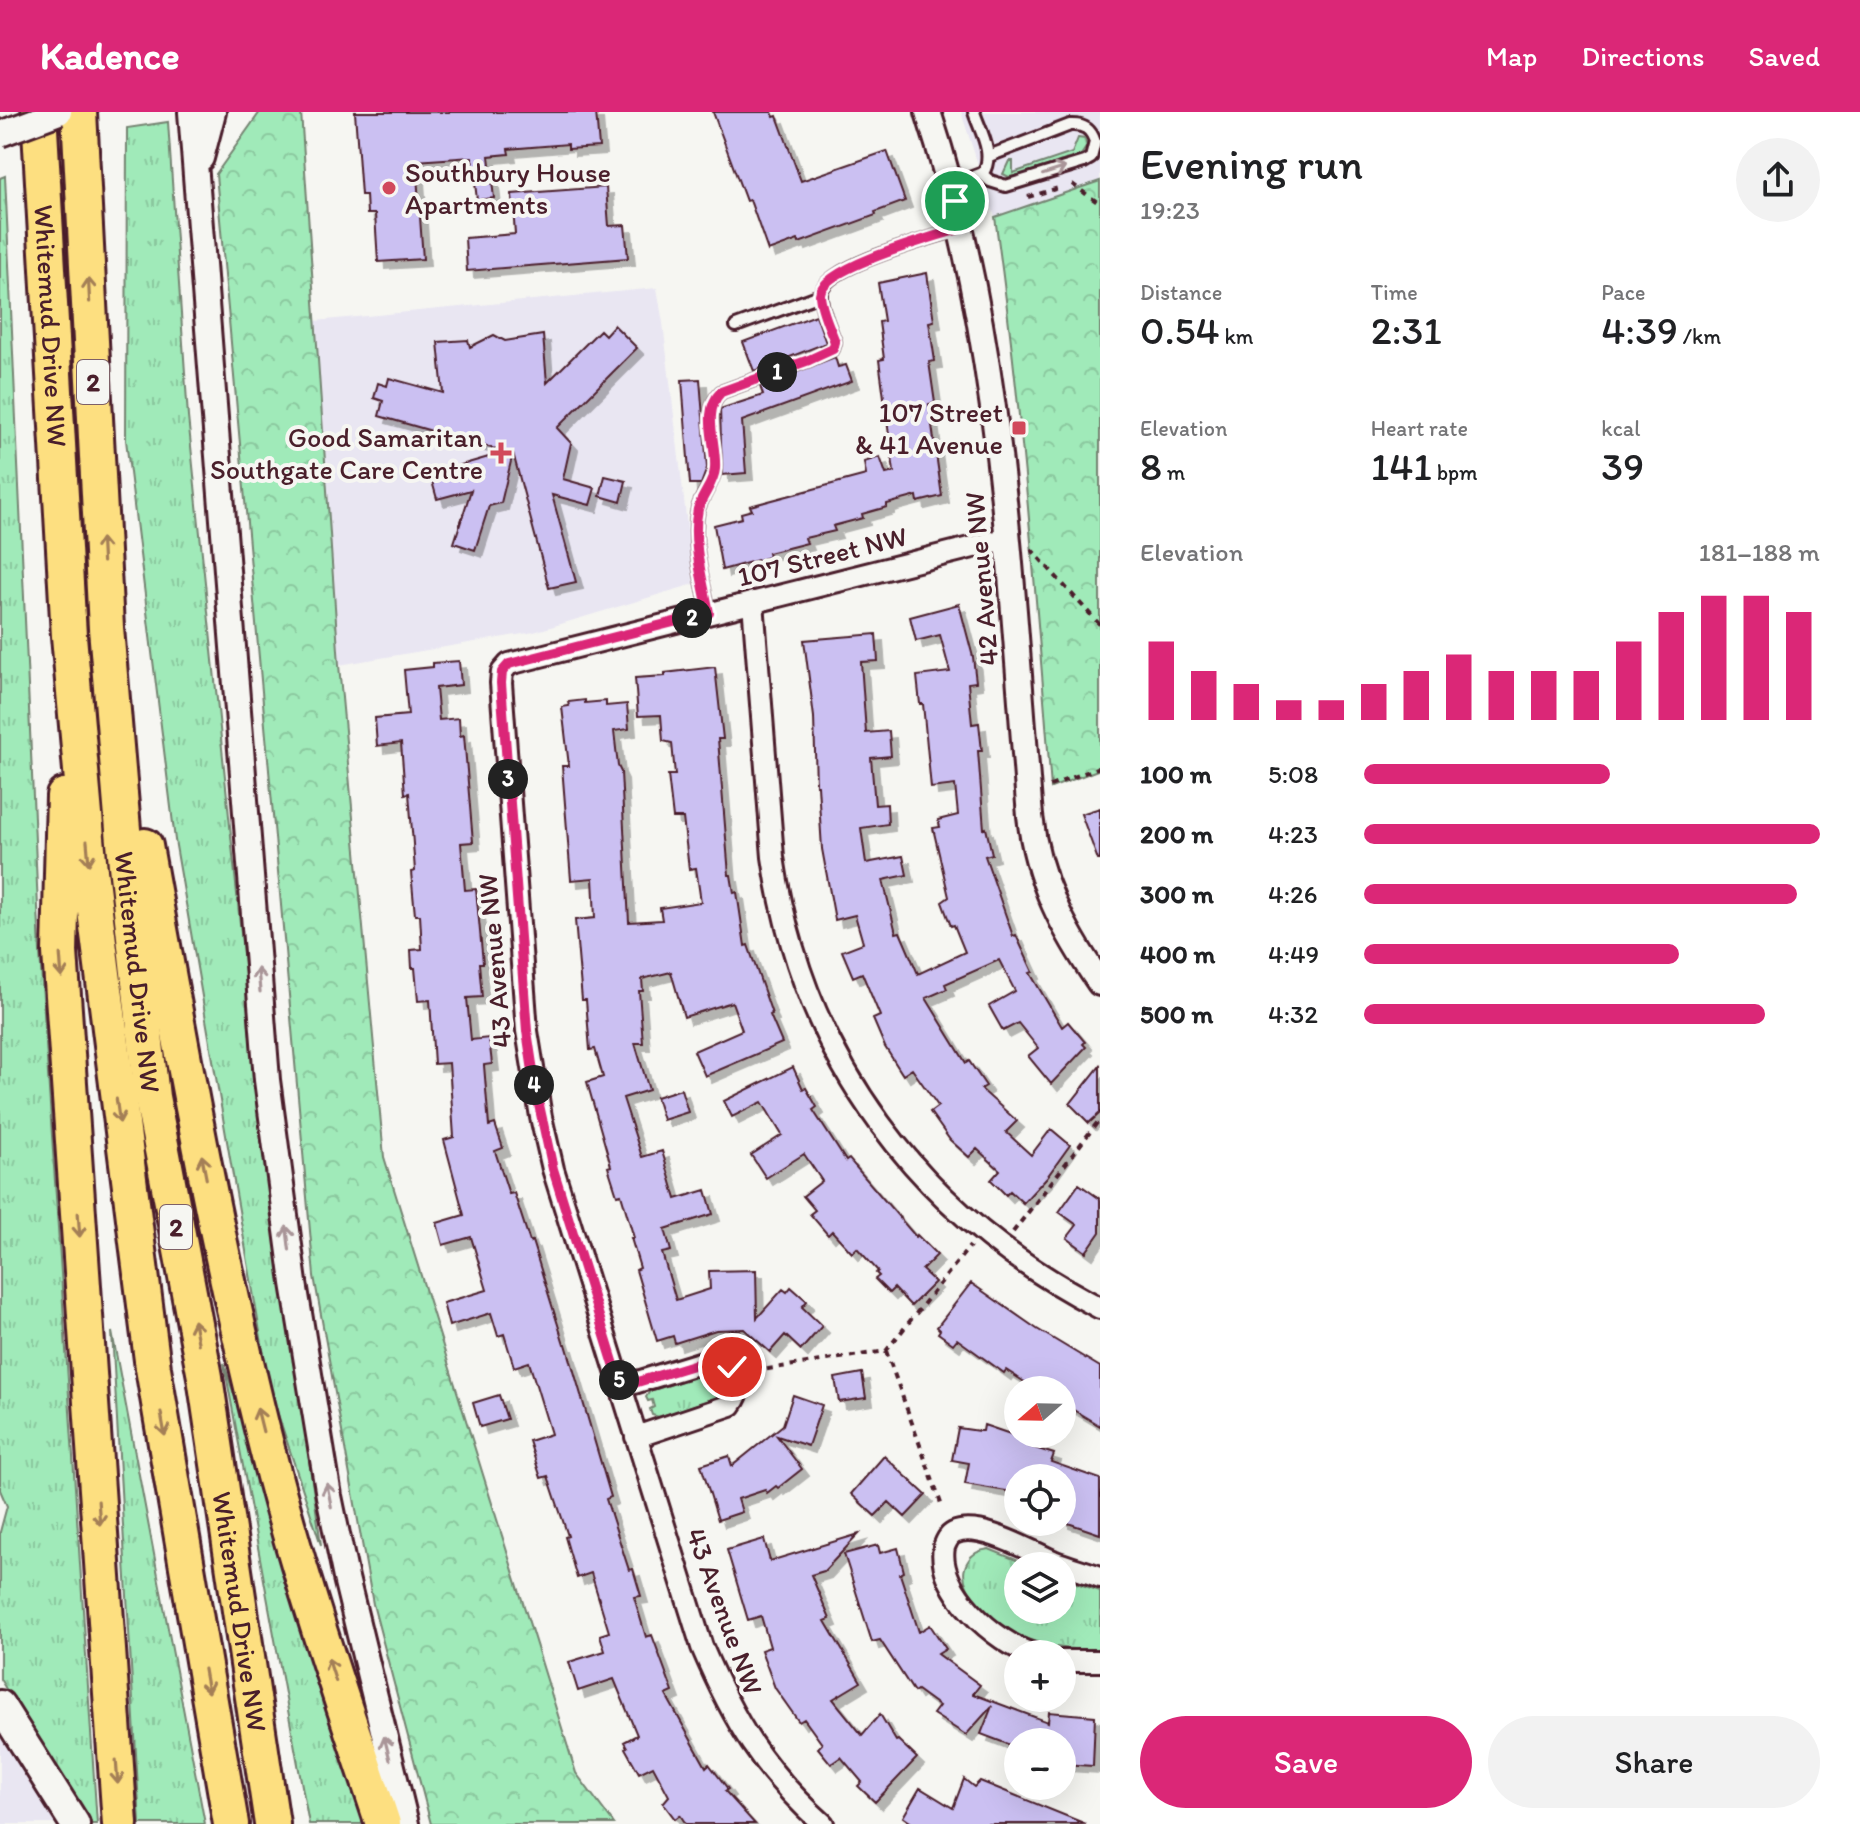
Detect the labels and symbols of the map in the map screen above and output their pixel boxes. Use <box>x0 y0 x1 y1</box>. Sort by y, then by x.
place label: Southbury House Apartments <box>405 155 611 221</box>
one-way arrow <box>1042 163 1067 178</box>
pin <box>921 167 989 235</box>
marker: Southbury House Apartments <box>380 179 398 197</box>
street label: Whitemud Drive NW <box>27 204 75 448</box>
one-way arrow <box>81 277 96 304</box>
pin: 1 <box>757 352 797 392</box>
road number: 2 <box>77 360 109 404</box>
place label: 107 Street & 41 Avenue <box>855 395 1003 461</box>
marker: 107 Street & 41 Avenue <box>1010 419 1028 437</box>
place label: Good Samaritan Southgate Care Centre <box>210 420 483 486</box>
marker: Good Samaritan Southgate Care Centre <box>490 442 512 464</box>
street label: 42 Avenue NW <box>956 491 1006 667</box>
street label: 107 Street NW <box>734 518 910 593</box>
one-way arrow <box>94 537 109 564</box>
pin: 2 <box>672 598 712 638</box>
pin: 3 <box>488 759 528 799</box>
one-way arrow <box>81 839 96 866</box>
street label: Whitemud Drive NW <box>108 850 168 1094</box>
street label: 43 Avenue NW <box>469 872 519 1050</box>
one-way arrow <box>54 952 69 979</box>
one-way arrow <box>251 967 266 994</box>
pin: 4 <box>514 1065 554 1105</box>
one-way arrow <box>111 1098 126 1124</box>
one-way arrow <box>196 1154 211 1180</box>
road number: 2 <box>160 1205 192 1249</box>
one-way arrow <box>72 1211 87 1238</box>
one-way arrow <box>280 1226 295 1251</box>
one-way arrow <box>188 1320 203 1345</box>
pin <box>698 1333 766 1401</box>
pin: 5 <box>599 1360 639 1400</box>
north arrow <box>1004 1376 1076 1448</box>
one-way arrow <box>252 1408 267 1434</box>
one-way arrow <box>156 1411 171 1437</box>
one-way arrow <box>321 1483 336 1508</box>
street label: Whitemud Drive NW <box>205 1489 275 1734</box>
one-way arrow <box>92 1499 107 1526</box>
street label: 43 Avenue NW <box>679 1523 771 1699</box>
one-way arrow <box>324 1658 338 1683</box>
one-way arrow <box>200 1667 215 1693</box>
one-way arrow <box>379 1736 394 1762</box>
one-way arrow <box>109 1758 124 1785</box>

